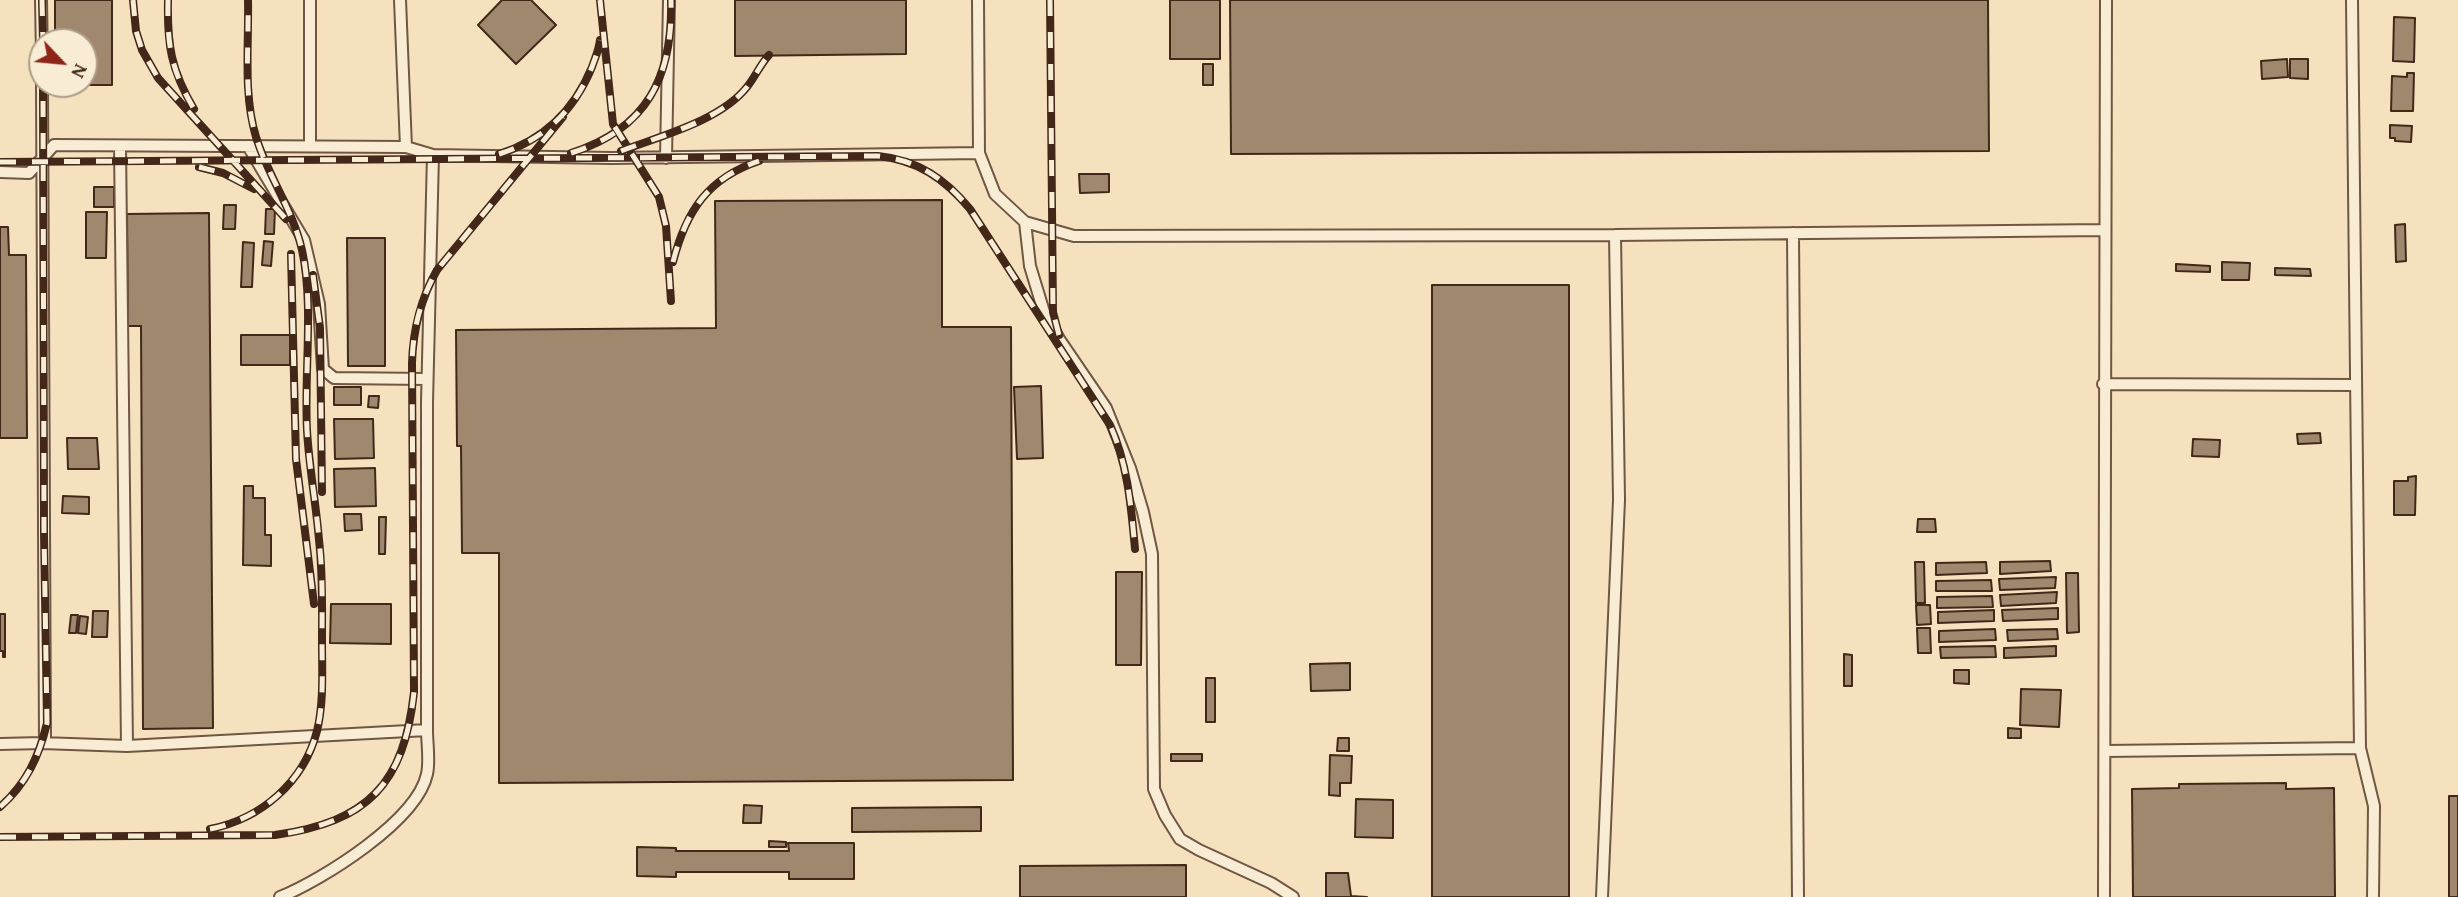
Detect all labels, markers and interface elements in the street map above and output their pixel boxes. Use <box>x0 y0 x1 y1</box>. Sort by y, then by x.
north arrow <box>28 28 98 98</box>
text: N <box>65 59 95 83</box>

